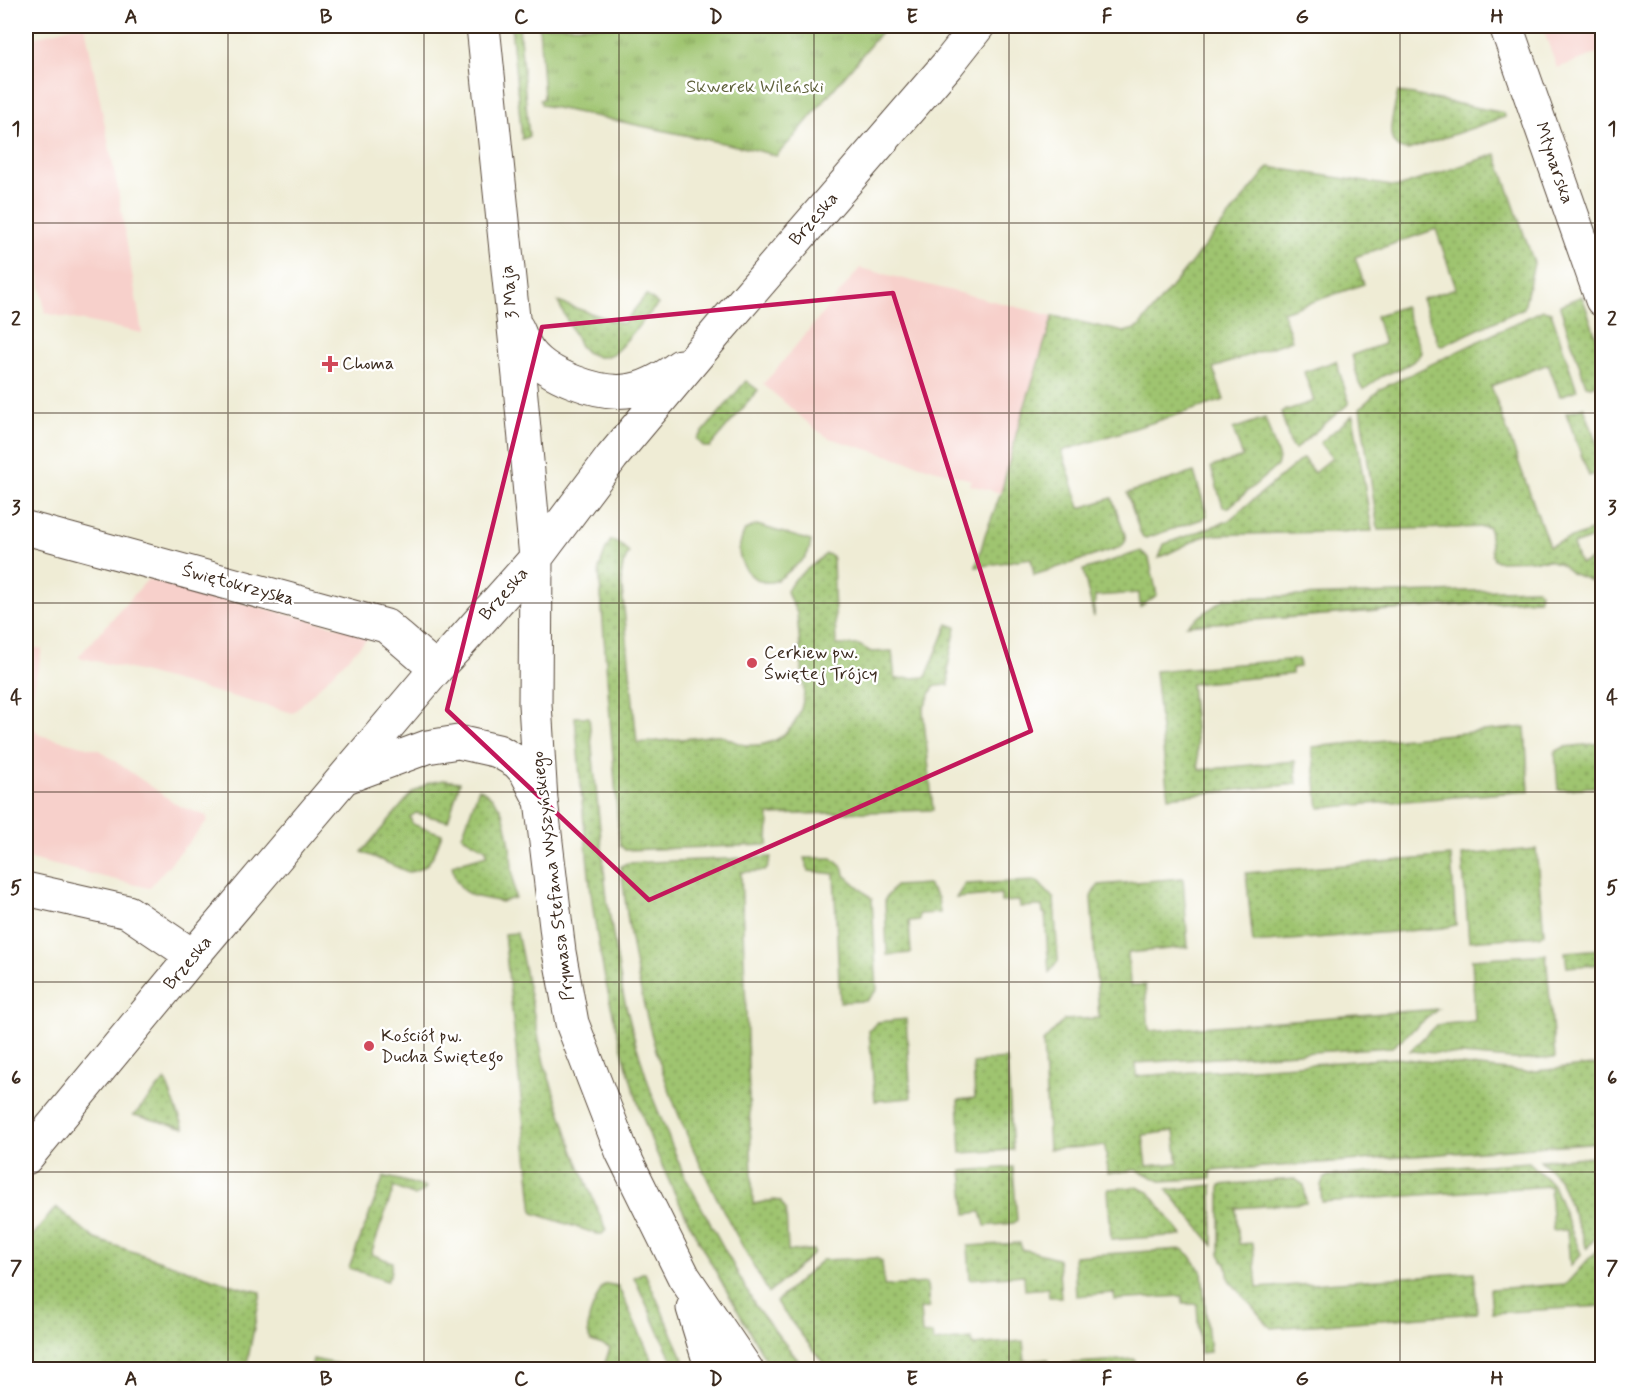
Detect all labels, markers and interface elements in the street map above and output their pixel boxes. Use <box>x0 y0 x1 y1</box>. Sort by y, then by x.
text: A <box>124 4 138 31</box>
text: B <box>320 4 333 31</box>
text: C <box>514 4 529 31</box>
text: D <box>709 4 723 31</box>
text: E <box>906 4 918 31</box>
text: F <box>1102 4 1113 31</box>
text: G <box>1295 4 1309 31</box>
text: H <box>1490 4 1504 31</box>
park label: Skwerek Wileński <box>686 75 824 99</box>
text: 1 <box>12 116 20 143</box>
text: 1 <box>1608 116 1616 143</box>
street label: Młynarska <box>1529 119 1579 207</box>
street label: Brzeska <box>784 187 844 251</box>
street label: 3 Maja <box>495 264 525 320</box>
text: 2 <box>11 306 21 333</box>
text: 2 <box>1607 306 1617 333</box>
place label: Choma <box>342 352 394 376</box>
marker: Choma <box>323 357 337 371</box>
text: 3 <box>11 495 21 522</box>
text: 3 <box>1607 495 1617 522</box>
street label: Świętokrzyska <box>179 558 297 612</box>
street label: Brzeska <box>474 562 534 626</box>
place label: Cerkiew pw. Świętej Trójcy <box>764 641 877 686</box>
marker: Cerkiew pw. Świętej Trójcy <box>745 656 759 670</box>
text: 4 <box>10 685 22 712</box>
text: 4 <box>1606 685 1618 712</box>
street label: Prymasa Stefana Wyszyńskiego <box>526 750 581 1002</box>
text: 5 <box>10 875 22 902</box>
text: 5 <box>1606 875 1618 902</box>
street label: Brzeska <box>158 931 218 995</box>
place label: Kościół pw. Ducha Świętego <box>381 1024 503 1071</box>
marker: Kościół pw. Ducha Świętego <box>362 1039 376 1053</box>
text: 6 <box>11 1065 21 1092</box>
text: 6 <box>1607 1065 1617 1092</box>
text: 7 <box>10 1255 22 1282</box>
text: 7 <box>1606 1255 1618 1282</box>
text: A <box>124 1366 138 1393</box>
text: B <box>320 1366 333 1393</box>
text: C <box>514 1366 529 1393</box>
text: D <box>709 1366 723 1393</box>
text: E <box>906 1366 918 1393</box>
text: F <box>1102 1366 1113 1393</box>
text: G <box>1295 1366 1309 1393</box>
text: H <box>1490 1366 1504 1393</box>

